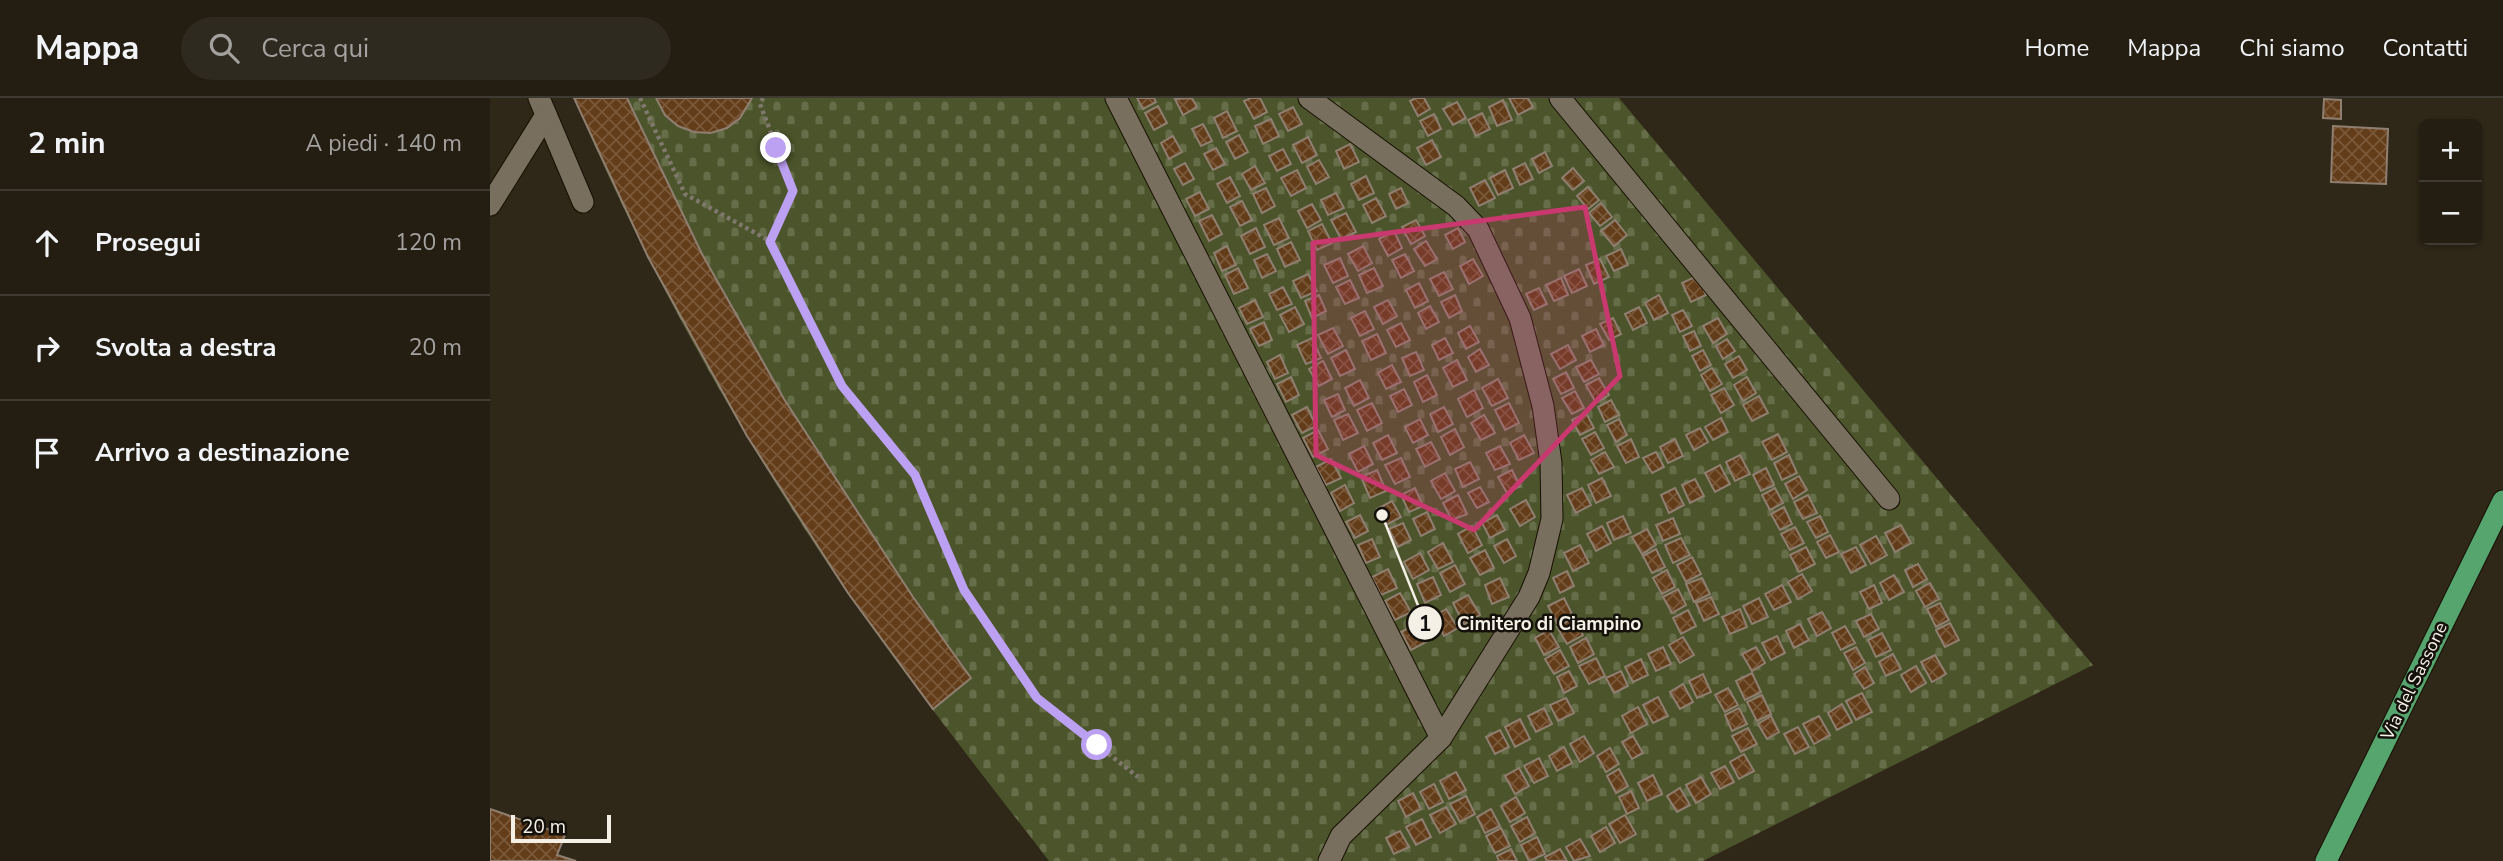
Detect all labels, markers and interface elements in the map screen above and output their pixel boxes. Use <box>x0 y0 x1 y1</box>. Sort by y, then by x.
search box <box>181 17 671 80</box>
text: Mappa <box>35 26 139 71</box>
icon: search <box>205 29 243 67</box>
text: Cerca qui <box>261 31 369 66</box>
text: Home <box>2024 32 2089 64</box>
text: Mappa <box>2127 32 2201 64</box>
text: Chi siamo <box>2239 32 2345 64</box>
text: Contatti <box>2383 32 2468 64</box>
map controls <box>2419 119 2482 245</box>
button: + <box>2419 119 2482 182</box>
text: 2 min <box>28 123 106 164</box>
text: A piedi · 140 m <box>306 128 462 159</box>
route end <box>760 132 791 163</box>
button: − <box>2419 182 2482 245</box>
icon: ahead <box>28 224 66 262</box>
text: Prosegui <box>95 225 201 260</box>
text: 120 m <box>395 227 462 258</box>
icon: right <box>28 329 66 367</box>
text: Svolta a destra <box>95 330 277 365</box>
text: 20 m <box>409 332 462 363</box>
icon: arrive <box>28 434 66 472</box>
text: Arrivo a destinazione <box>95 435 350 470</box>
callout: Cimitero di Ciampino <box>1407 603 1655 643</box>
text: 1 <box>1419 610 1431 638</box>
text: Cimitero di Ciampino <box>1457 611 1641 637</box>
street label: Via del Sassone <box>2375 618 2453 745</box>
route start <box>1081 729 1112 760</box>
scale bar <box>511 812 611 844</box>
text: 20 m <box>522 814 566 840</box>

